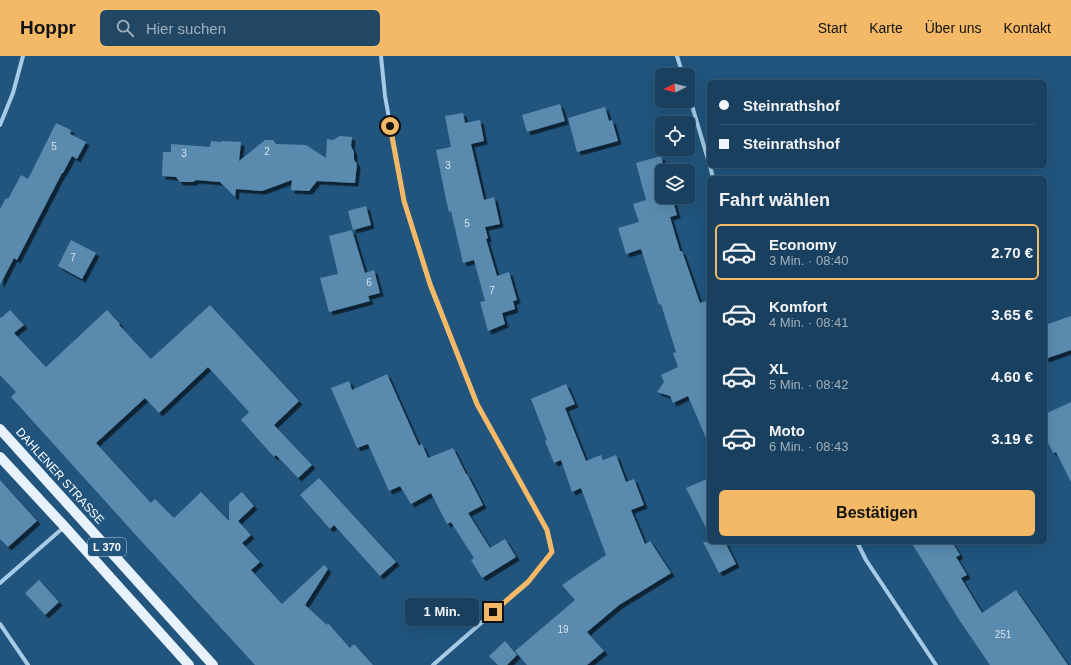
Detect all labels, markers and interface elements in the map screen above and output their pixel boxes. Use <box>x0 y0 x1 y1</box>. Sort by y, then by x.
search box <box>100 10 380 46</box>
text: Hoppr <box>20 17 76 38</box>
icon: search <box>114 17 136 39</box>
text: Hier suchen <box>146 20 226 37</box>
text: Start <box>818 20 847 36</box>
text: Karte <box>869 20 903 36</box>
text: Über uns <box>925 20 982 36</box>
text: Kontakt <box>1004 20 1051 36</box>
north arrow <box>655 68 695 108</box>
map controls <box>655 68 695 204</box>
text: Steinrathshof <box>743 97 840 114</box>
button: locate <box>655 116 695 156</box>
route start <box>381 117 399 135</box>
text: Steinrathshof <box>743 135 840 152</box>
house number: 5 <box>51 141 57 152</box>
house number: 2 <box>264 146 270 157</box>
house number: 3 <box>181 148 187 159</box>
house number: 3 <box>445 160 451 171</box>
button: layers <box>655 164 695 204</box>
text: Fahrt wählen <box>719 190 830 210</box>
house number: 5 <box>464 218 470 229</box>
icon: car <box>721 234 757 270</box>
text: Economy <box>769 236 837 253</box>
text: 2.70 € <box>991 244 1033 261</box>
house number: 7 <box>70 252 76 263</box>
text: 3 Min. · 08:40 <box>769 253 849 268</box>
house number: 6 <box>366 277 372 288</box>
house number: 7 <box>489 285 495 296</box>
icon: car <box>721 296 757 332</box>
text: Komfort <box>769 298 827 315</box>
text: 3.65 € <box>991 306 1033 323</box>
text: 4 Min. · 08:41 <box>769 315 849 330</box>
icon: car <box>721 358 757 394</box>
text: XL <box>769 360 788 377</box>
text: 4.60 € <box>991 368 1033 385</box>
text: 5 Min. · 08:42 <box>769 377 849 392</box>
icon: car <box>721 420 757 456</box>
text: Moto <box>769 422 805 439</box>
street label: DAHLENER STRASSE <box>13 425 107 527</box>
text: 3.19 € <box>991 430 1033 447</box>
text: 6 Min. · 08:43 <box>769 439 849 454</box>
button: Bestätigen <box>719 490 1035 536</box>
road number: L 370 <box>88 538 126 556</box>
callout: 1 Min. <box>405 598 479 626</box>
route end <box>484 603 502 621</box>
text: 1 Min. <box>424 604 460 619</box>
house number: 19 <box>557 624 569 635</box>
house number: 251 <box>995 629 1012 640</box>

